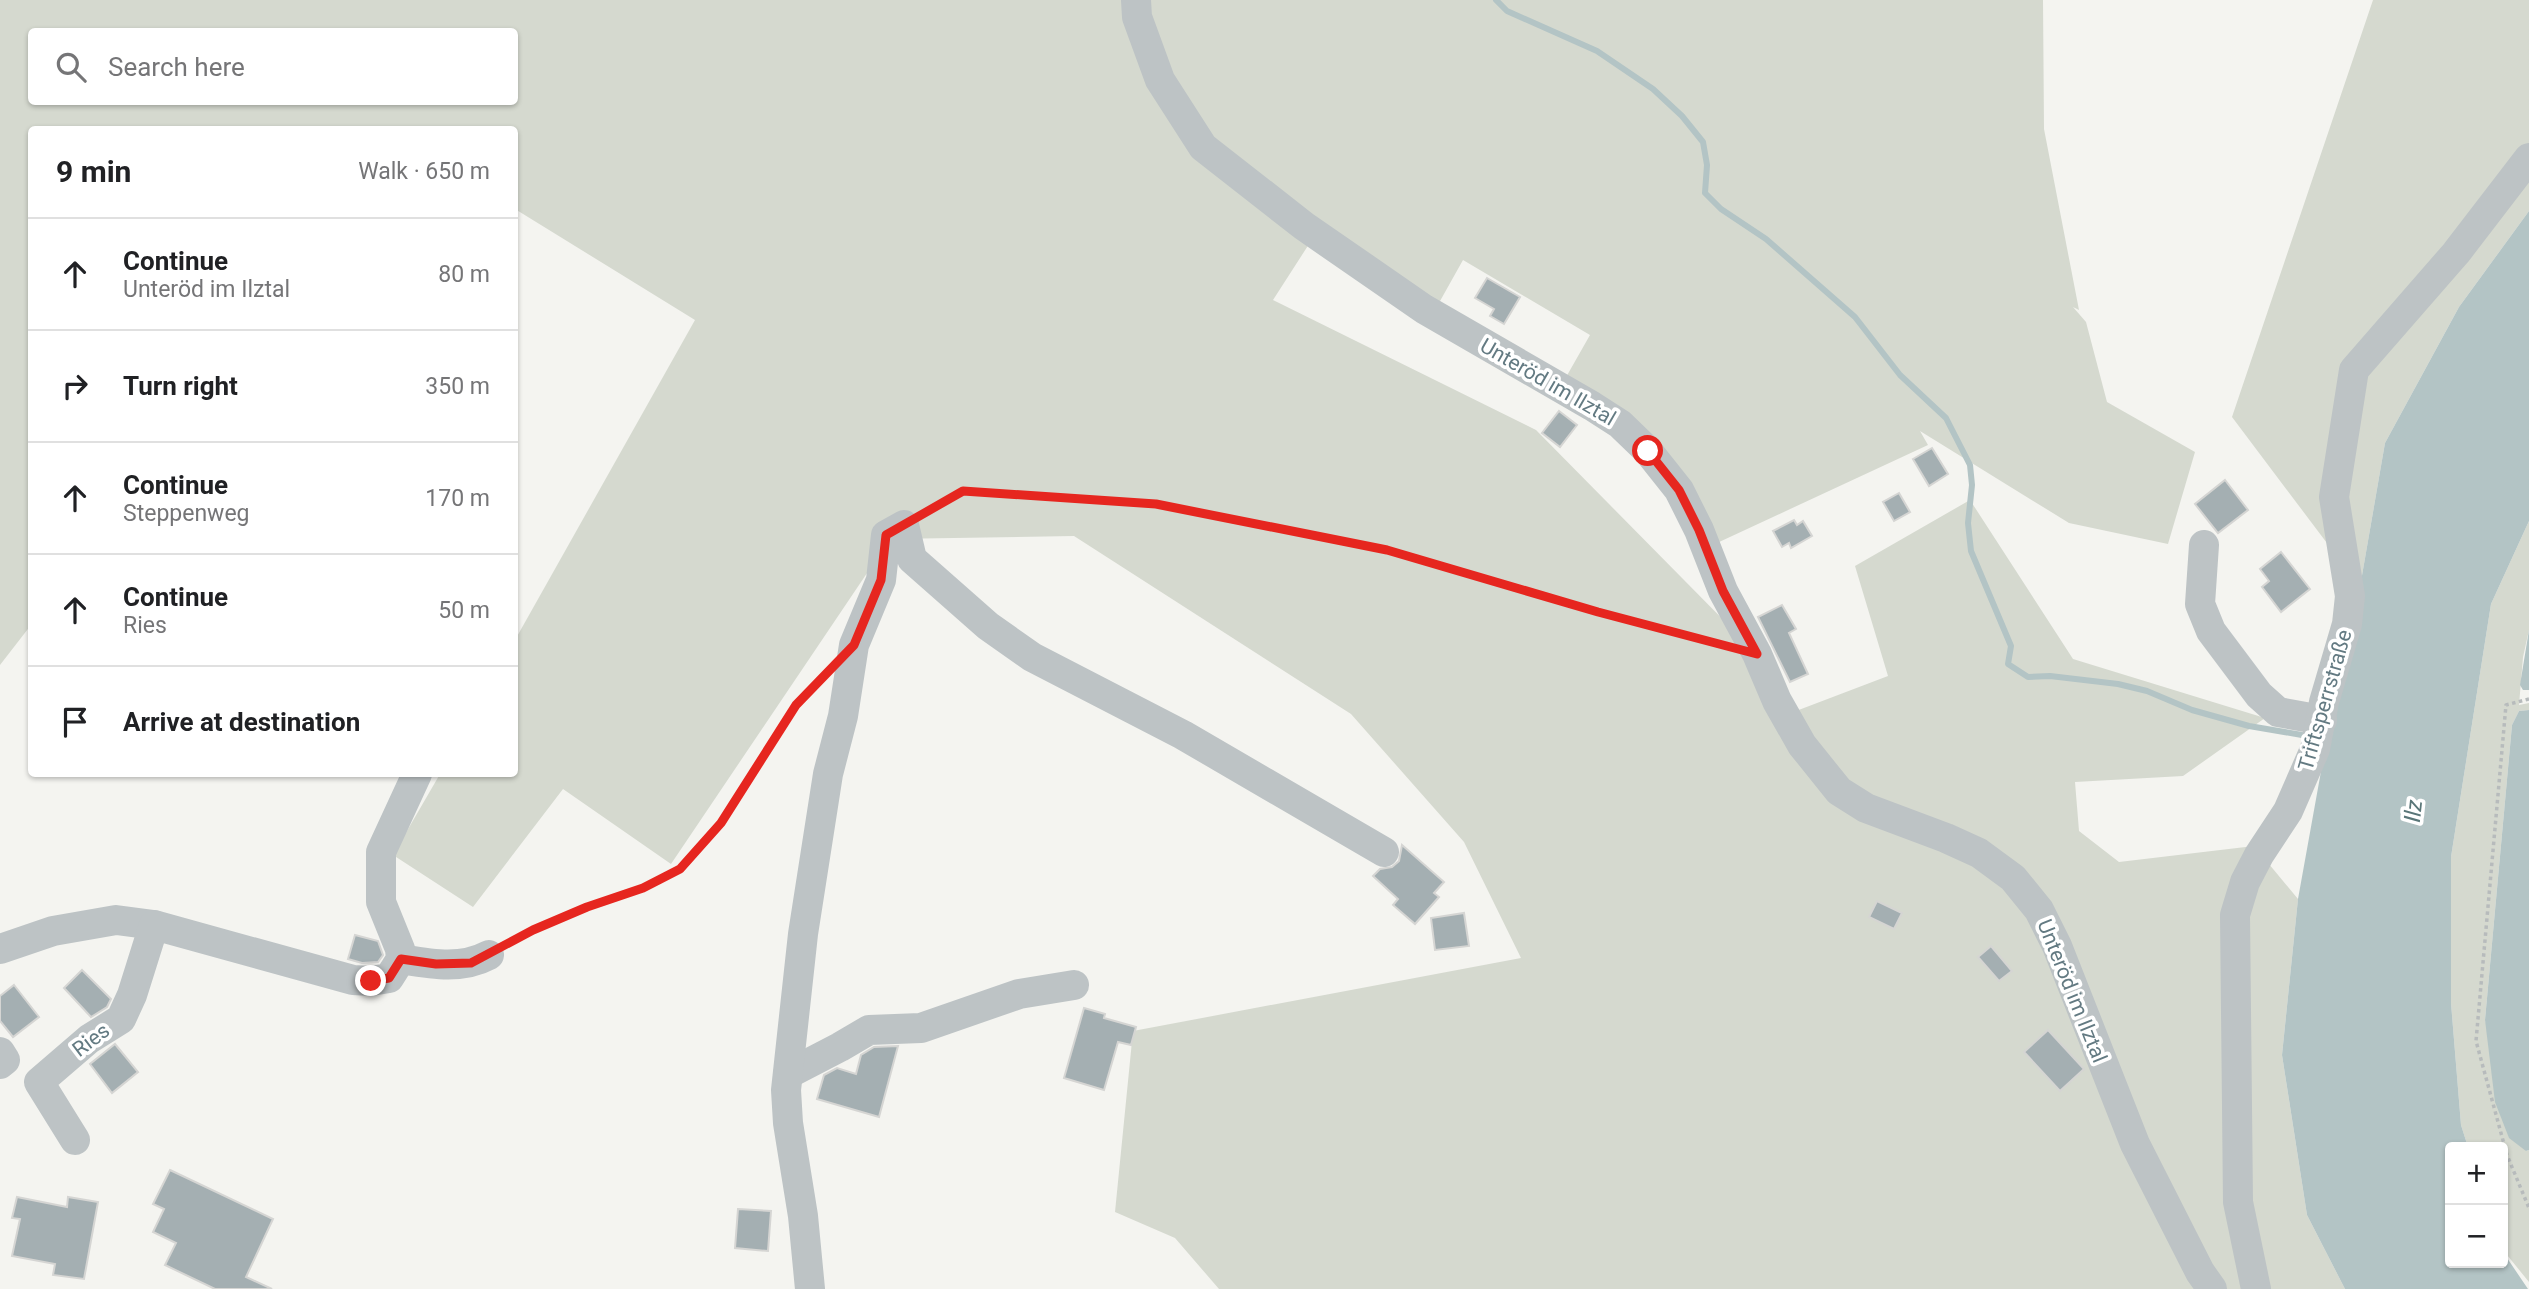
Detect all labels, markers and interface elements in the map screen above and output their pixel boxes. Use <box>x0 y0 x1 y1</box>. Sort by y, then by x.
search box <box>28 28 518 105</box>
icon: search <box>52 48 90 86</box>
text: Search here <box>108 52 245 82</box>
text: 9 min <box>56 154 131 189</box>
text: Walk · 650 m <box>358 158 490 185</box>
text: Continue <box>123 246 228 276</box>
icon: ahead <box>56 255 94 293</box>
text: 80 m <box>438 261 490 288</box>
text: Unteröd im Ilztal <box>123 276 290 303</box>
street label: Unteröd im Ilztal <box>1476 333 1620 431</box>
icon: right <box>56 367 94 405</box>
text: Turn right <box>123 371 238 401</box>
text: 350 m <box>425 373 490 400</box>
route start <box>1632 435 1663 466</box>
text: Continue <box>123 470 228 500</box>
icon: ahead <box>56 479 94 517</box>
text: 170 m <box>425 485 490 512</box>
text: Steppenweg <box>123 500 250 527</box>
text: Continue <box>123 582 228 612</box>
icon: ahead <box>56 591 94 629</box>
text: 50 m <box>438 597 490 624</box>
text: Ries <box>123 612 167 639</box>
street label: Triftsperrstraße <box>2293 627 2357 773</box>
icon: arrive <box>56 703 94 741</box>
text: Arrive at destination <box>123 707 360 737</box>
water label: Ilz <box>2399 798 2428 824</box>
street label: Unteröd im Ilztal <box>2032 916 2112 1066</box>
route end <box>355 965 386 996</box>
street label: Ries <box>68 1018 114 1062</box>
map controls <box>2445 1142 2508 1268</box>
button: + <box>2445 1142 2508 1205</box>
button: − <box>2445 1205 2508 1268</box>

